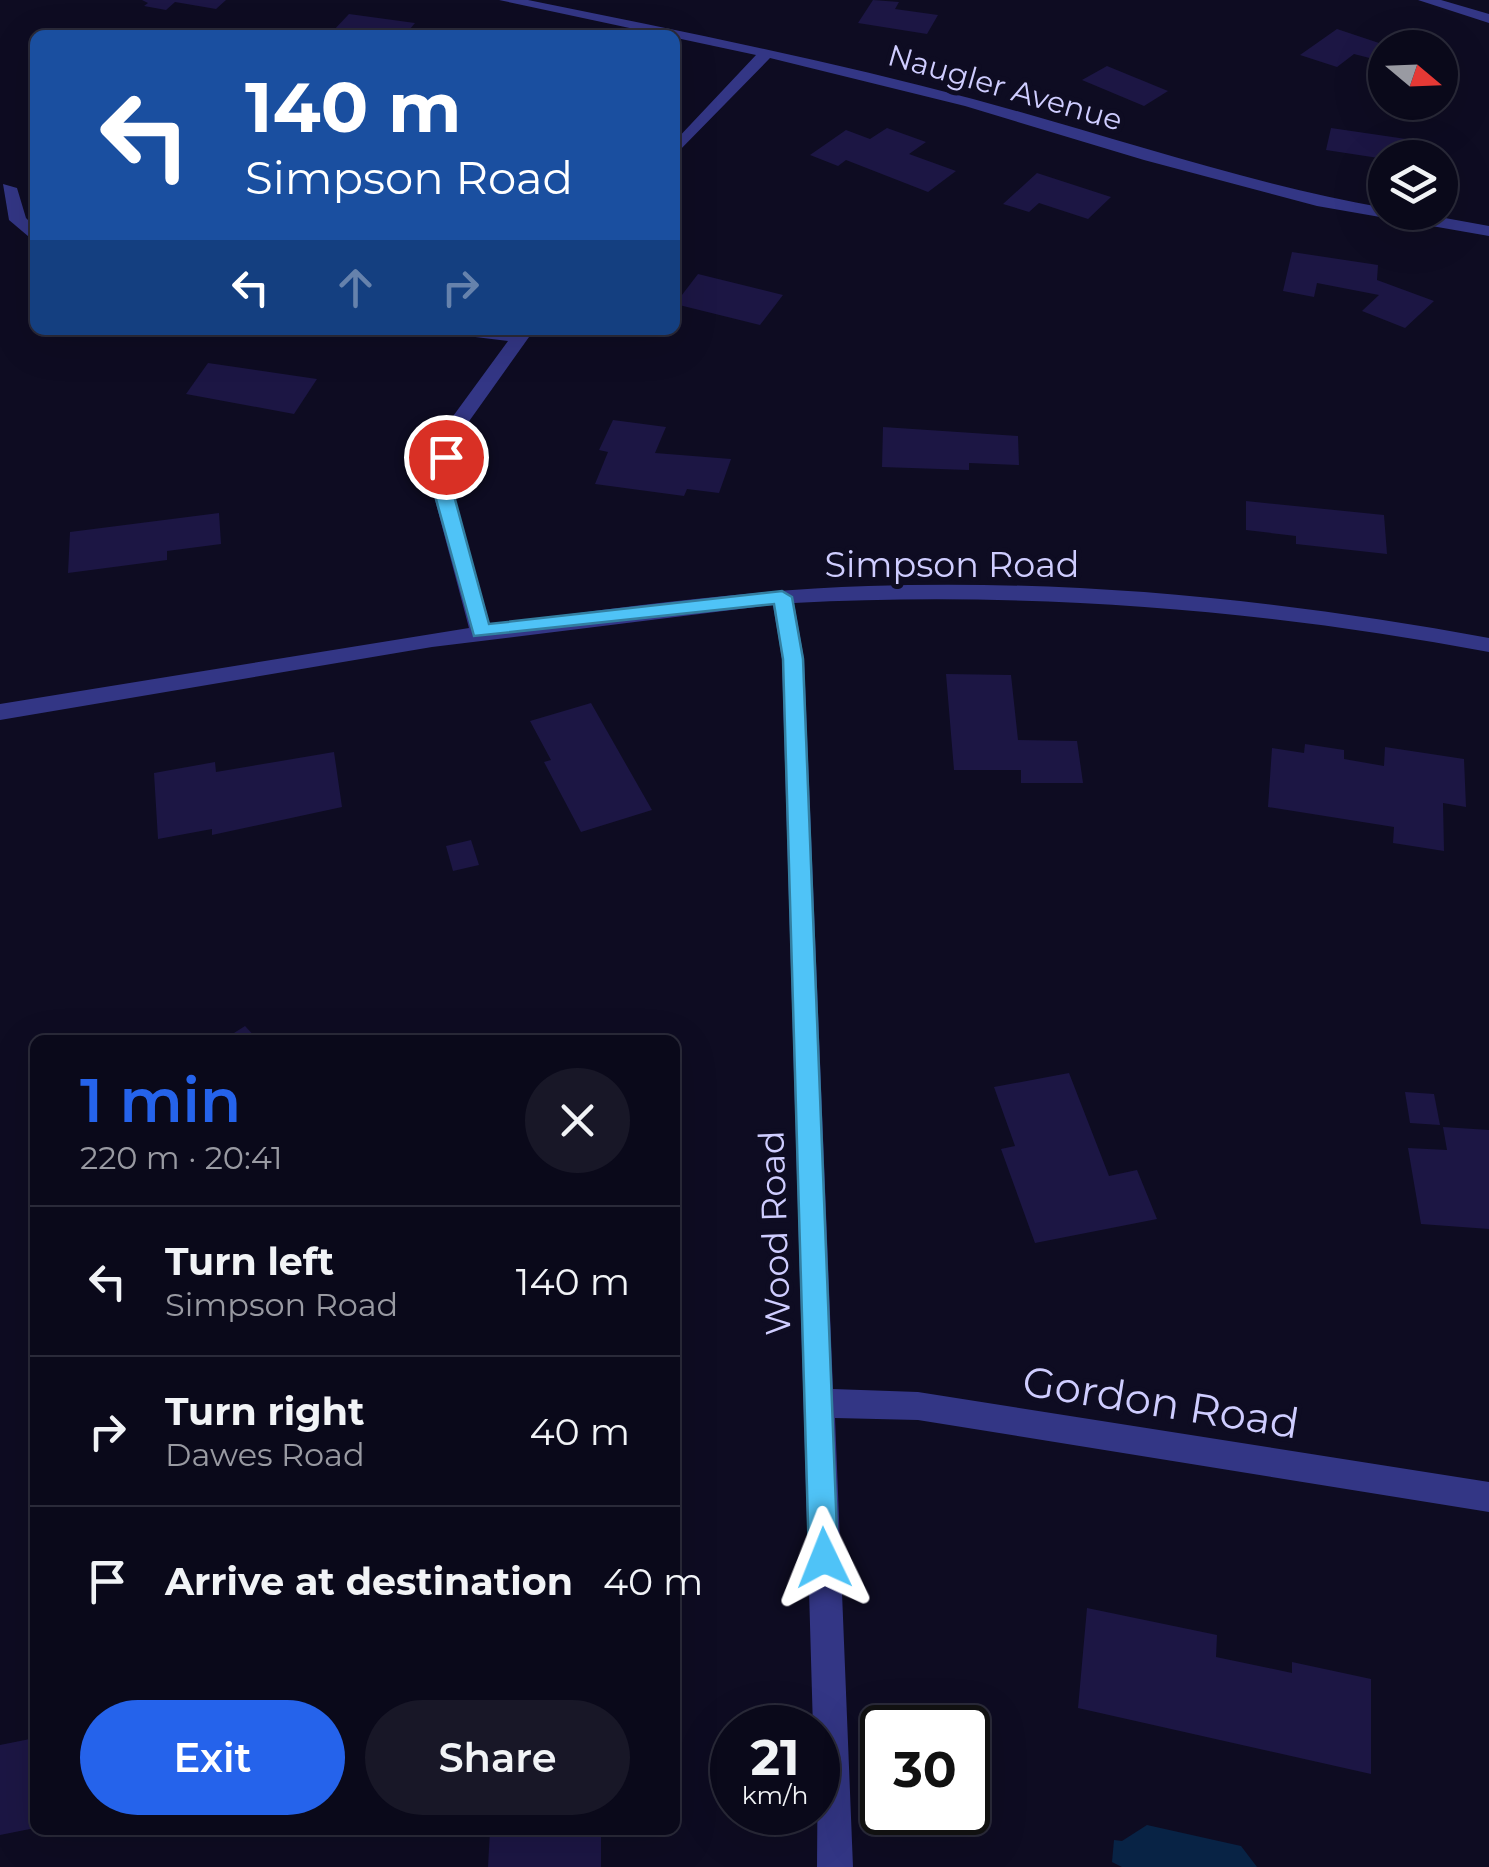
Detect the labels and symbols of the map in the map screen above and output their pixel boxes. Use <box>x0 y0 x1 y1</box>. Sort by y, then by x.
north arrow <box>1368 30 1458 120</box>
street label: Naugler Avenue <box>884 36 1127 139</box>
pin <box>404 415 489 500</box>
street label: Simpson Road <box>824 543 1080 586</box>
street label: Wood Road <box>749 1130 800 1336</box>
street label: Gordon Road <box>1019 1354 1303 1450</box>
position arrow <box>772 1506 876 1610</box>
speed limit sign: 30 <box>860 1705 990 1835</box>

